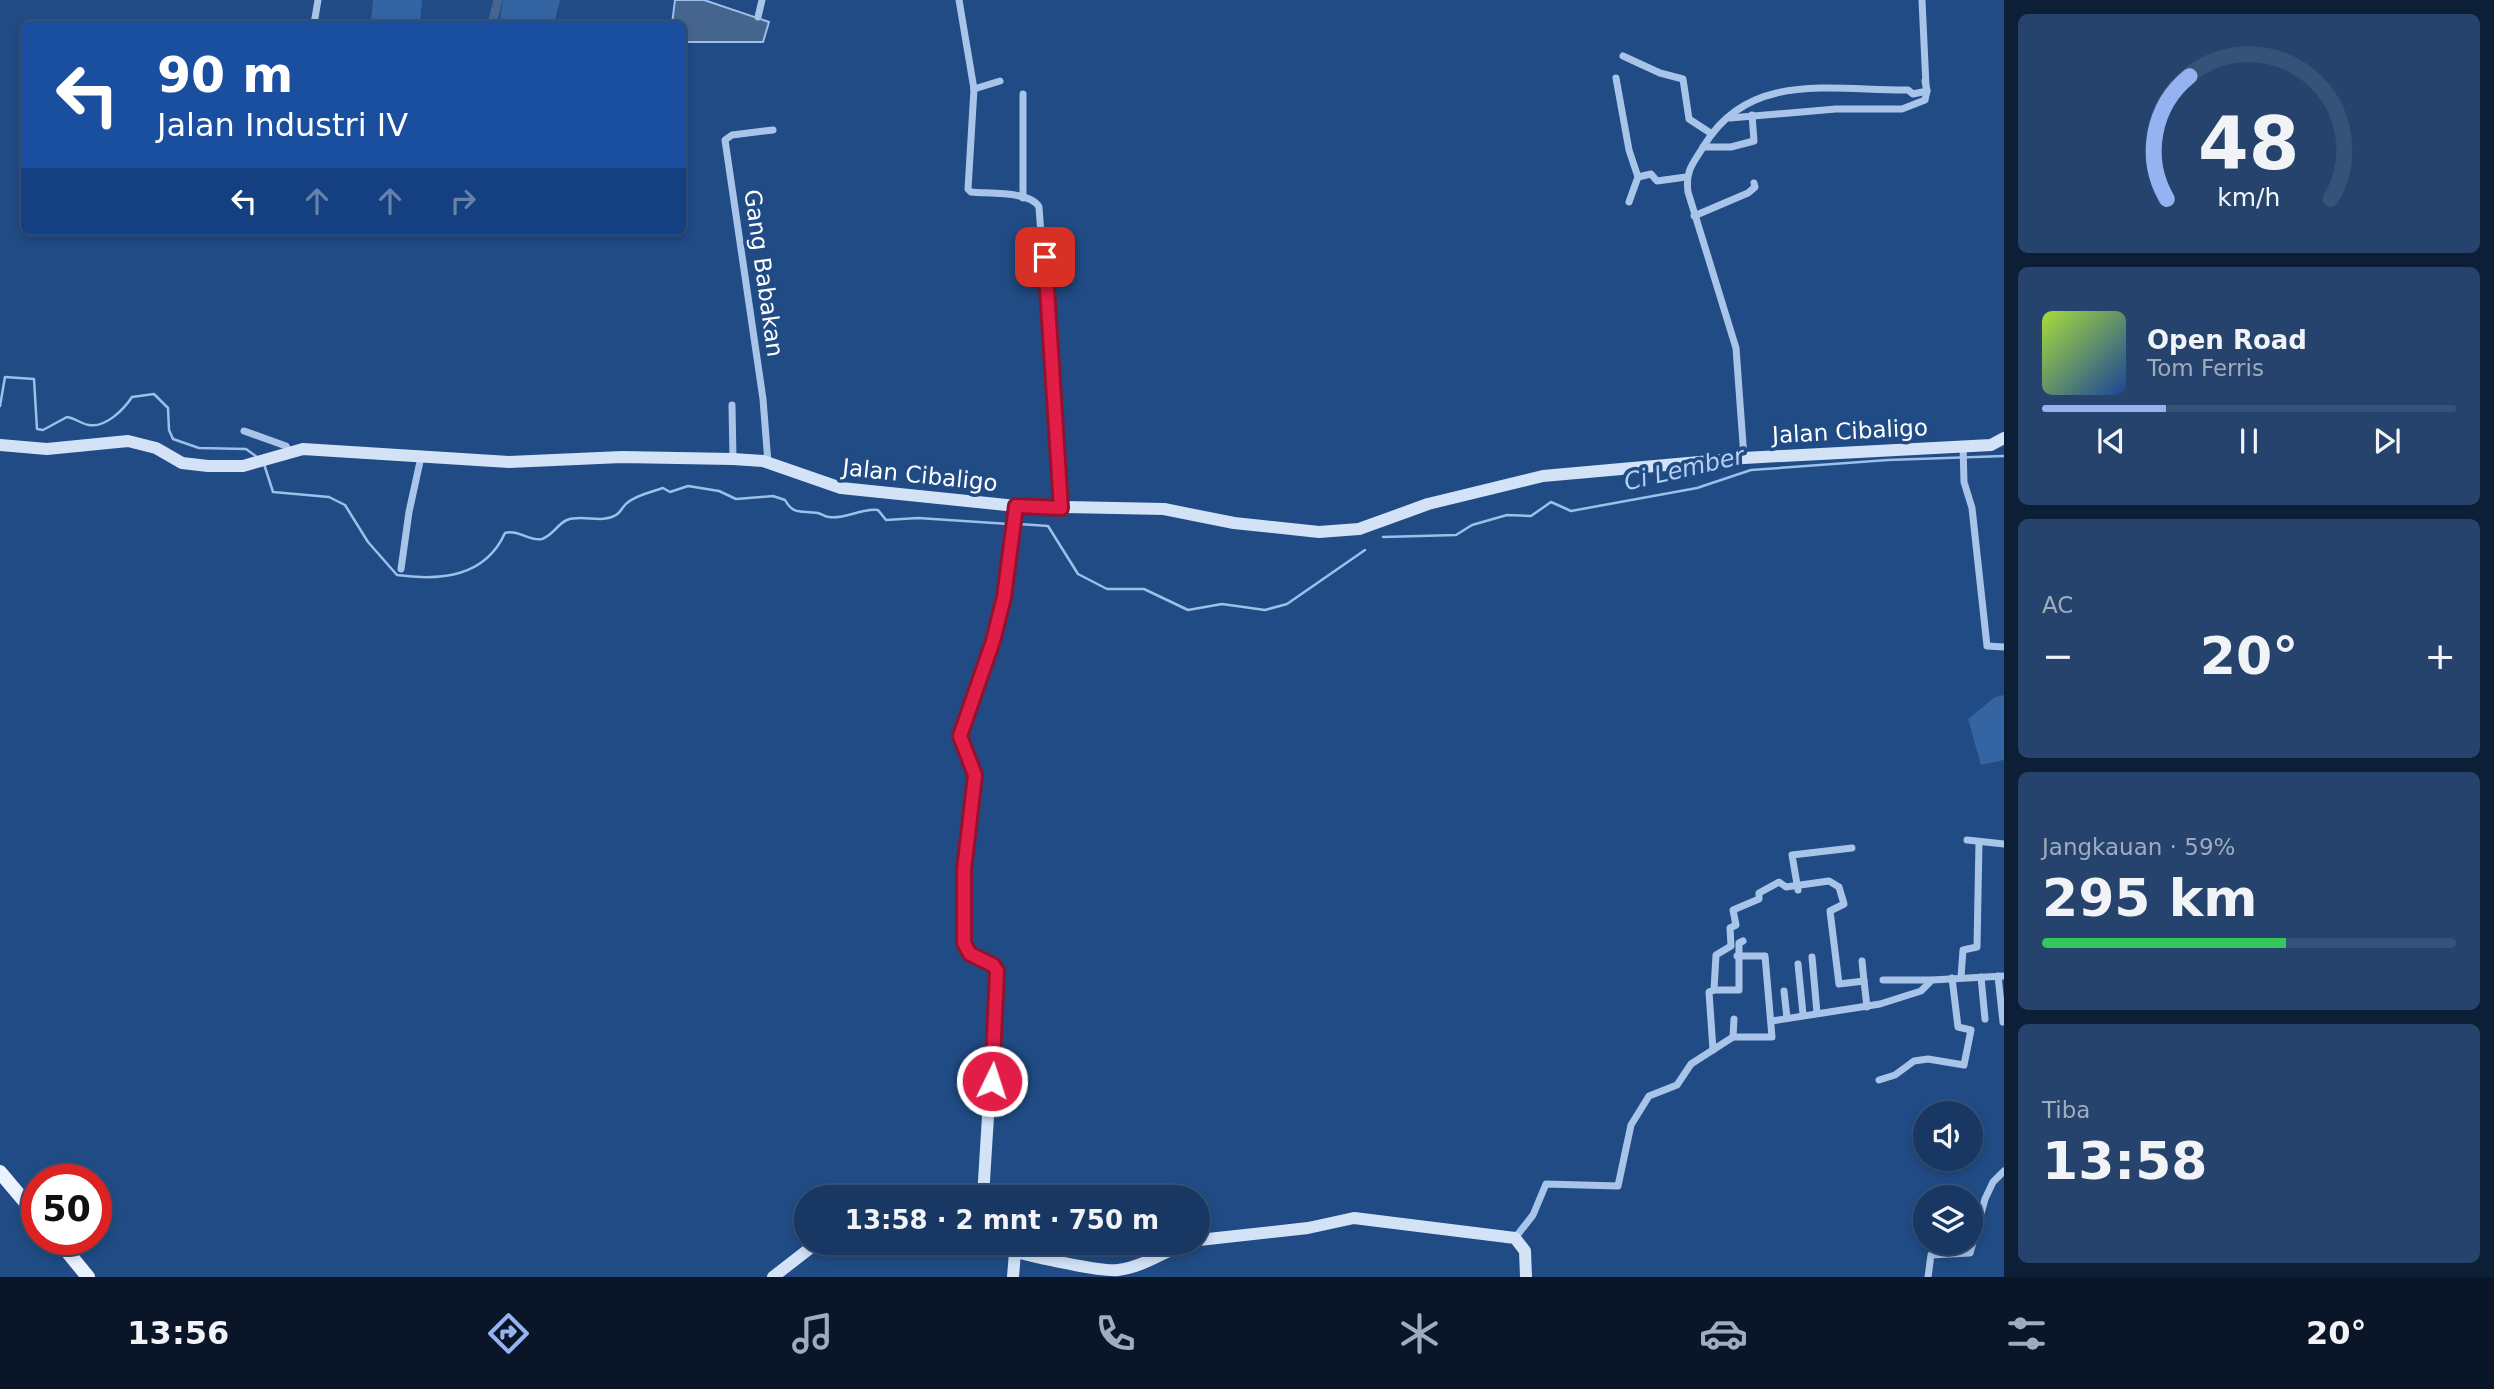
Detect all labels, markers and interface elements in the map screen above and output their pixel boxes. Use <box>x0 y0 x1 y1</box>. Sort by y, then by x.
text: 90 m <box>157 47 293 104</box>
icon: left <box>42 49 133 140</box>
text: 48 <box>2198 102 2300 187</box>
text: Jalan Industri IV <box>157 106 408 144</box>
icon: left <box>225 182 263 220</box>
icon: ahead <box>298 182 336 220</box>
icon: ahead <box>371 182 409 220</box>
icon: right <box>444 182 482 220</box>
text: km/h <box>2217 183 2281 212</box>
street label: Gang Babakan <box>739 188 789 358</box>
pin <box>1015 227 1075 287</box>
icon: arrive <box>1026 238 1064 276</box>
text: Open Road <box>2147 325 2307 355</box>
text: Tom Ferris <box>2147 355 2264 381</box>
street label: Jalan Cibaligo <box>1769 414 1929 448</box>
icon: previous <box>2092 422 2130 460</box>
icon: pause <box>2230 422 2268 460</box>
icon: next <box>2368 422 2406 460</box>
water label: Ci Lember <box>1621 441 1749 496</box>
street label: Jalan Cibaligo <box>839 454 999 496</box>
text: AC <box>2042 592 2073 618</box>
text: 20° <box>2200 626 2298 686</box>
text: − <box>2042 634 2074 678</box>
text: + <box>2424 634 2456 678</box>
text: Jangkauan · 59% <box>2042 834 2235 860</box>
text: 295 km <box>2042 868 2257 928</box>
position arrow <box>955 1044 1029 1118</box>
text: Tiba <box>2042 1097 2090 1123</box>
map controls <box>1913 1101 1983 1255</box>
button: sound <box>1913 1101 1983 1171</box>
text: 13:58 <box>2042 1131 2208 1191</box>
speed limit sign: 50 <box>21 1164 112 1255</box>
button: layers <box>1913 1185 1983 1255</box>
text: 13:58 · 2 mnt · 750 m <box>845 1205 1159 1235</box>
icon: directions <box>484 1309 533 1358</box>
icon: music <box>788 1309 837 1358</box>
icon: phone <box>1091 1309 1140 1358</box>
icon: climate <box>1395 1309 1444 1358</box>
icon: car <box>1699 1309 1748 1358</box>
icon: filters <box>2002 1309 2051 1358</box>
text: 13:56 <box>127 1314 229 1352</box>
text: 20° <box>2306 1314 2367 1352</box>

